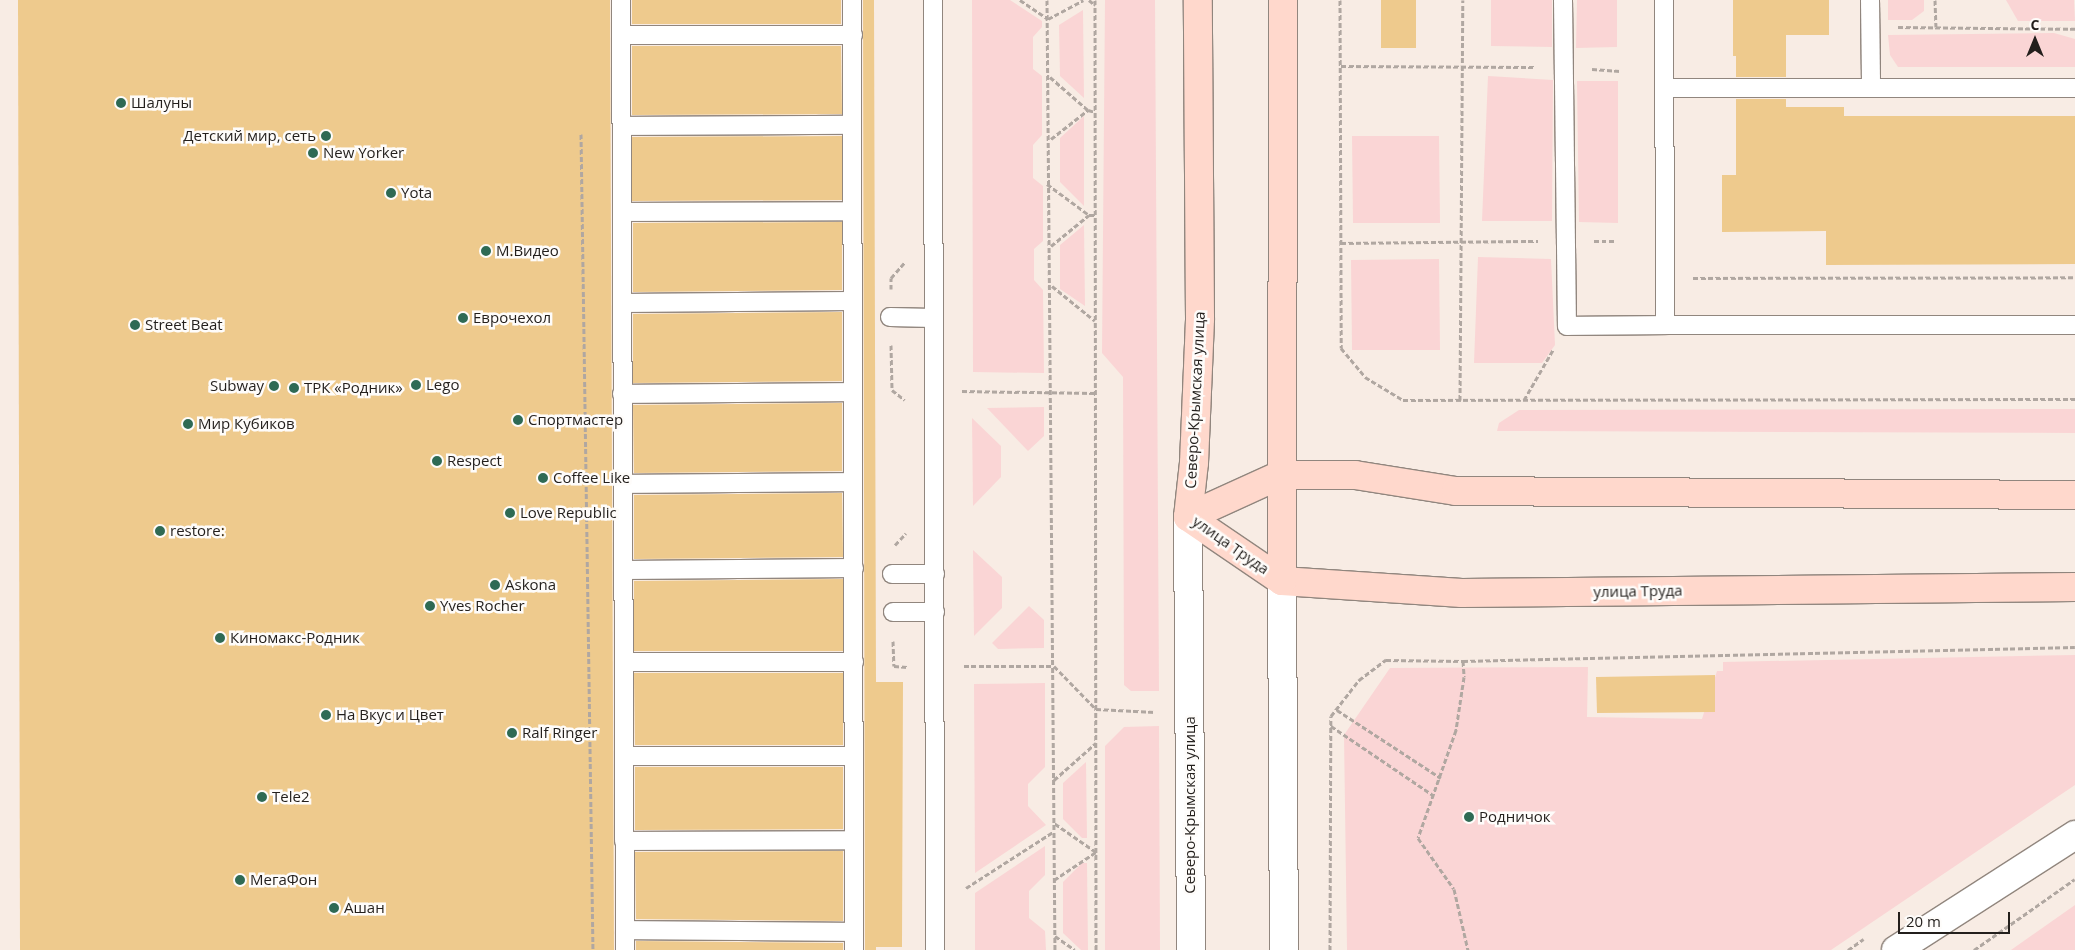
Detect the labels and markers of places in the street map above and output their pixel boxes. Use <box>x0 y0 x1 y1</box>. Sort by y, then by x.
place label: Шалуны <box>131 94 192 112</box>
marker: Шалуны <box>115 97 127 109</box>
place label: Детский мир, сеть <box>183 127 316 145</box>
marker: Детский мир, сеть <box>320 130 332 142</box>
place label: New Yorker <box>323 144 404 162</box>
marker: New Yorker <box>307 147 319 159</box>
place label: Yota <box>401 184 432 202</box>
marker: Yota <box>385 187 397 199</box>
place label: М.Видео <box>496 242 559 260</box>
marker: М.Видео <box>480 245 492 257</box>
place label: Еврочехол <box>473 309 551 327</box>
marker: Еврочехол <box>457 312 469 324</box>
place label: Street Beat <box>145 316 223 334</box>
marker: Street Beat <box>129 319 141 331</box>
place label: Lego <box>426 376 459 394</box>
place label: Subway <box>210 377 264 395</box>
place label: ТРК «Родник» <box>304 379 403 397</box>
marker: Lego <box>410 379 422 391</box>
marker: Subway <box>268 380 280 392</box>
marker: ТРК «Родник» <box>288 382 300 394</box>
place label: Спортмастер <box>528 411 623 429</box>
marker: Спортмастер <box>512 414 524 426</box>
place label: Мир Кубиков <box>198 415 295 433</box>
marker: Мир Кубиков <box>182 418 194 430</box>
place label: Respect <box>447 452 502 470</box>
marker: Respect <box>431 455 443 467</box>
place label: Coffee Like <box>553 469 630 487</box>
marker: Coffee Like <box>537 472 549 484</box>
place label: Love Republic <box>520 504 617 522</box>
marker: Love Republic <box>504 507 516 519</box>
place label: restore: <box>170 522 225 540</box>
marker: restore: <box>154 525 166 537</box>
place label: Askona <box>505 576 556 594</box>
marker: Askona <box>489 579 501 591</box>
place label: Yves Rocher <box>440 597 525 615</box>
marker: Yves Rocher <box>424 600 436 612</box>
place label: Киномакс-Родник <box>230 629 360 647</box>
marker: Киномакс-Родник <box>214 632 226 644</box>
place label: На Вкус и Цвет <box>336 706 444 724</box>
marker: На Вкус и Цвет <box>320 709 332 721</box>
place label: Ralf Ringer <box>522 724 597 742</box>
marker: Ralf Ringer <box>506 727 518 739</box>
place label: Tele2 <box>272 788 309 806</box>
marker: Tele2 <box>256 791 268 803</box>
place label: Родничок <box>1479 808 1551 826</box>
marker: Родничок <box>1463 811 1475 823</box>
place label: МегаФон <box>250 871 317 889</box>
marker: МегаФон <box>234 874 246 886</box>
place label: Ашан <box>344 899 385 917</box>
marker: Ашан <box>328 902 340 914</box>

